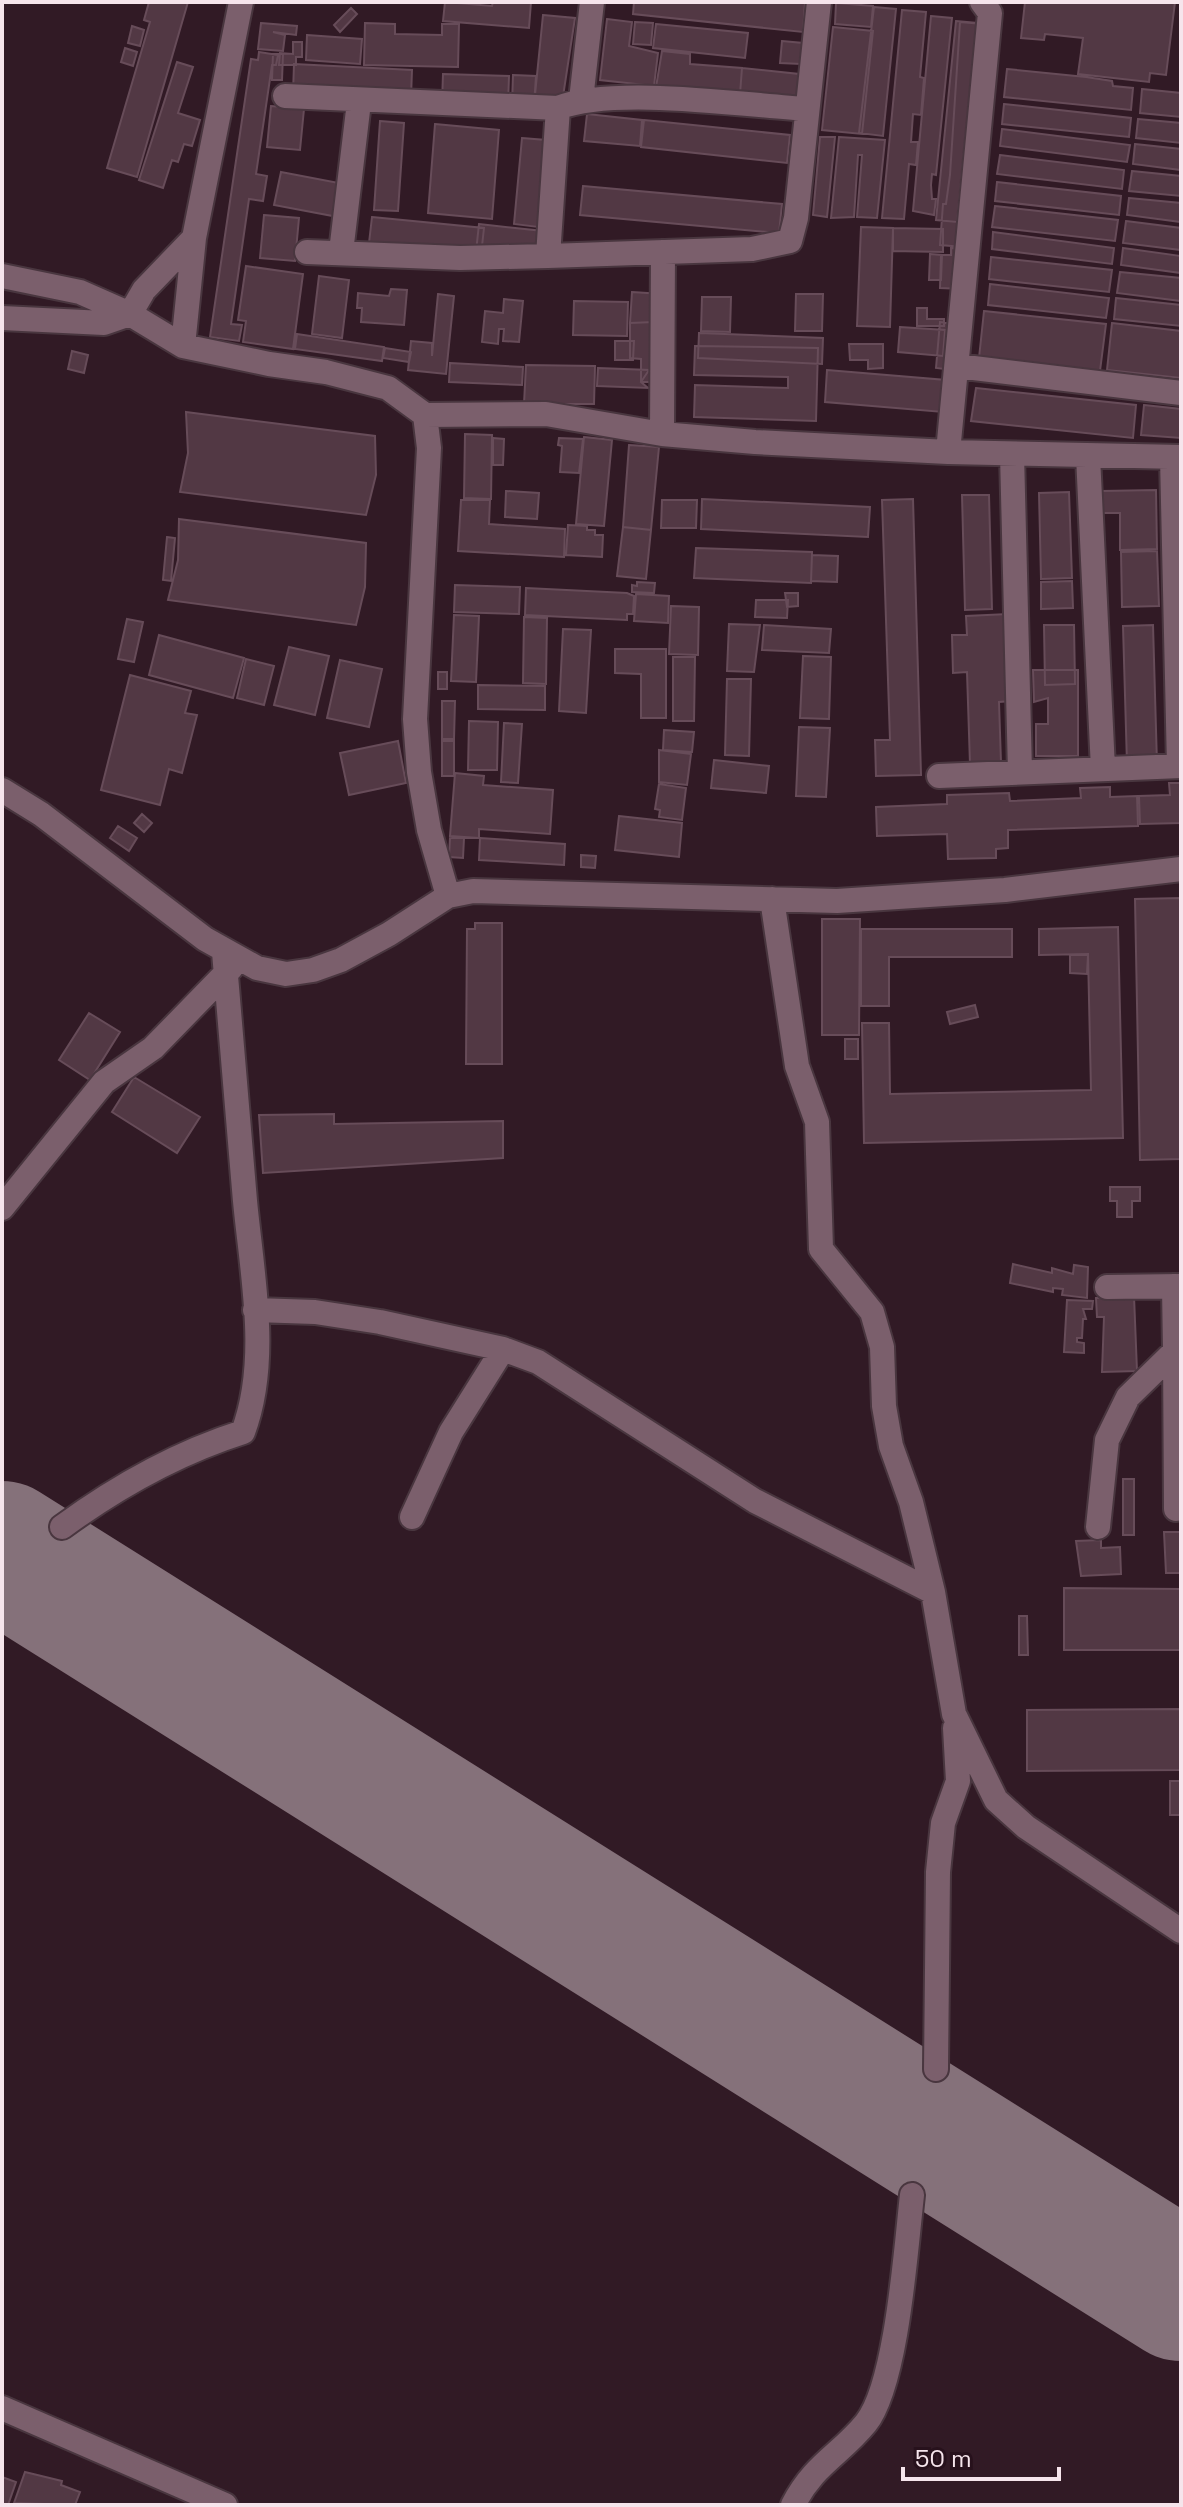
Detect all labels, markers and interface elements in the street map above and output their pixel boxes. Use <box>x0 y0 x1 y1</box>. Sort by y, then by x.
scale bar <box>903 2431 1059 2481</box>
text: 50 m <box>915 2443 972 2474</box>

